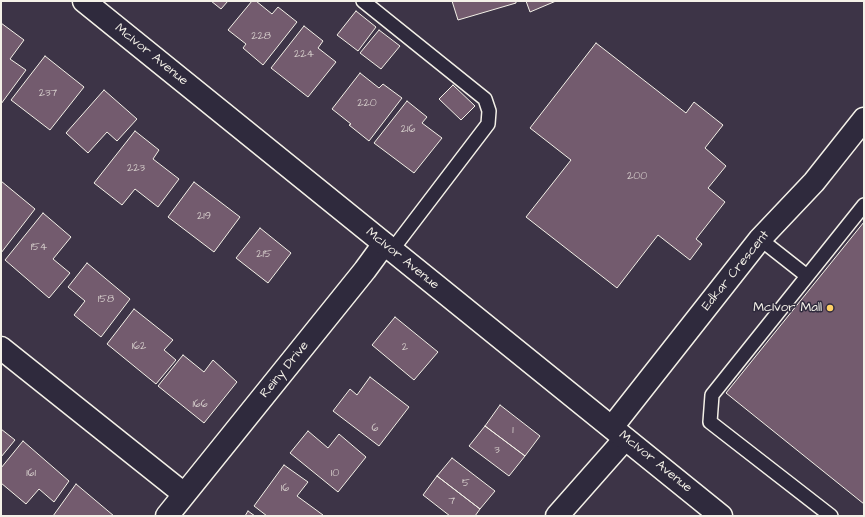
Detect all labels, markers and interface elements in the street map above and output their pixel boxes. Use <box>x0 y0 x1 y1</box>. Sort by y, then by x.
street label: McIvor Avenue <box>111 21 191 89</box>
house number: 228 <box>251 30 271 44</box>
house number: 224 <box>294 48 314 62</box>
house number: 237 <box>39 87 57 101</box>
house number: 220 <box>357 97 377 111</box>
house number: 216 <box>401 123 415 137</box>
house number: 223 <box>127 162 145 176</box>
house number: 200 <box>627 170 647 184</box>
house number: 219 <box>197 210 211 224</box>
street label: McIvor Avenue <box>362 225 442 293</box>
street label: Edkar Crescent <box>699 228 773 314</box>
house number: 154 <box>31 241 47 255</box>
house number: 215 <box>256 248 272 262</box>
house number: 158 <box>98 293 114 307</box>
place label: McIvor Mall <box>753 300 822 316</box>
marker: McIvor Mall <box>825 303 835 313</box>
street label: Reiny Drive <box>257 338 313 402</box>
house number: 162 <box>132 340 146 354</box>
house number: 2 <box>402 341 408 355</box>
house number: 166 <box>192 398 208 412</box>
house number: 6 <box>372 422 378 436</box>
house number: 1 <box>512 424 514 438</box>
street label: McIvor Avenue <box>615 428 695 496</box>
house number: 3 <box>494 444 500 458</box>
house number: 161 <box>26 467 36 481</box>
house number: 10 <box>331 467 339 481</box>
house number: 5 <box>462 477 470 491</box>
house number: 16 <box>281 482 289 496</box>
house number: 7 <box>449 495 455 509</box>

